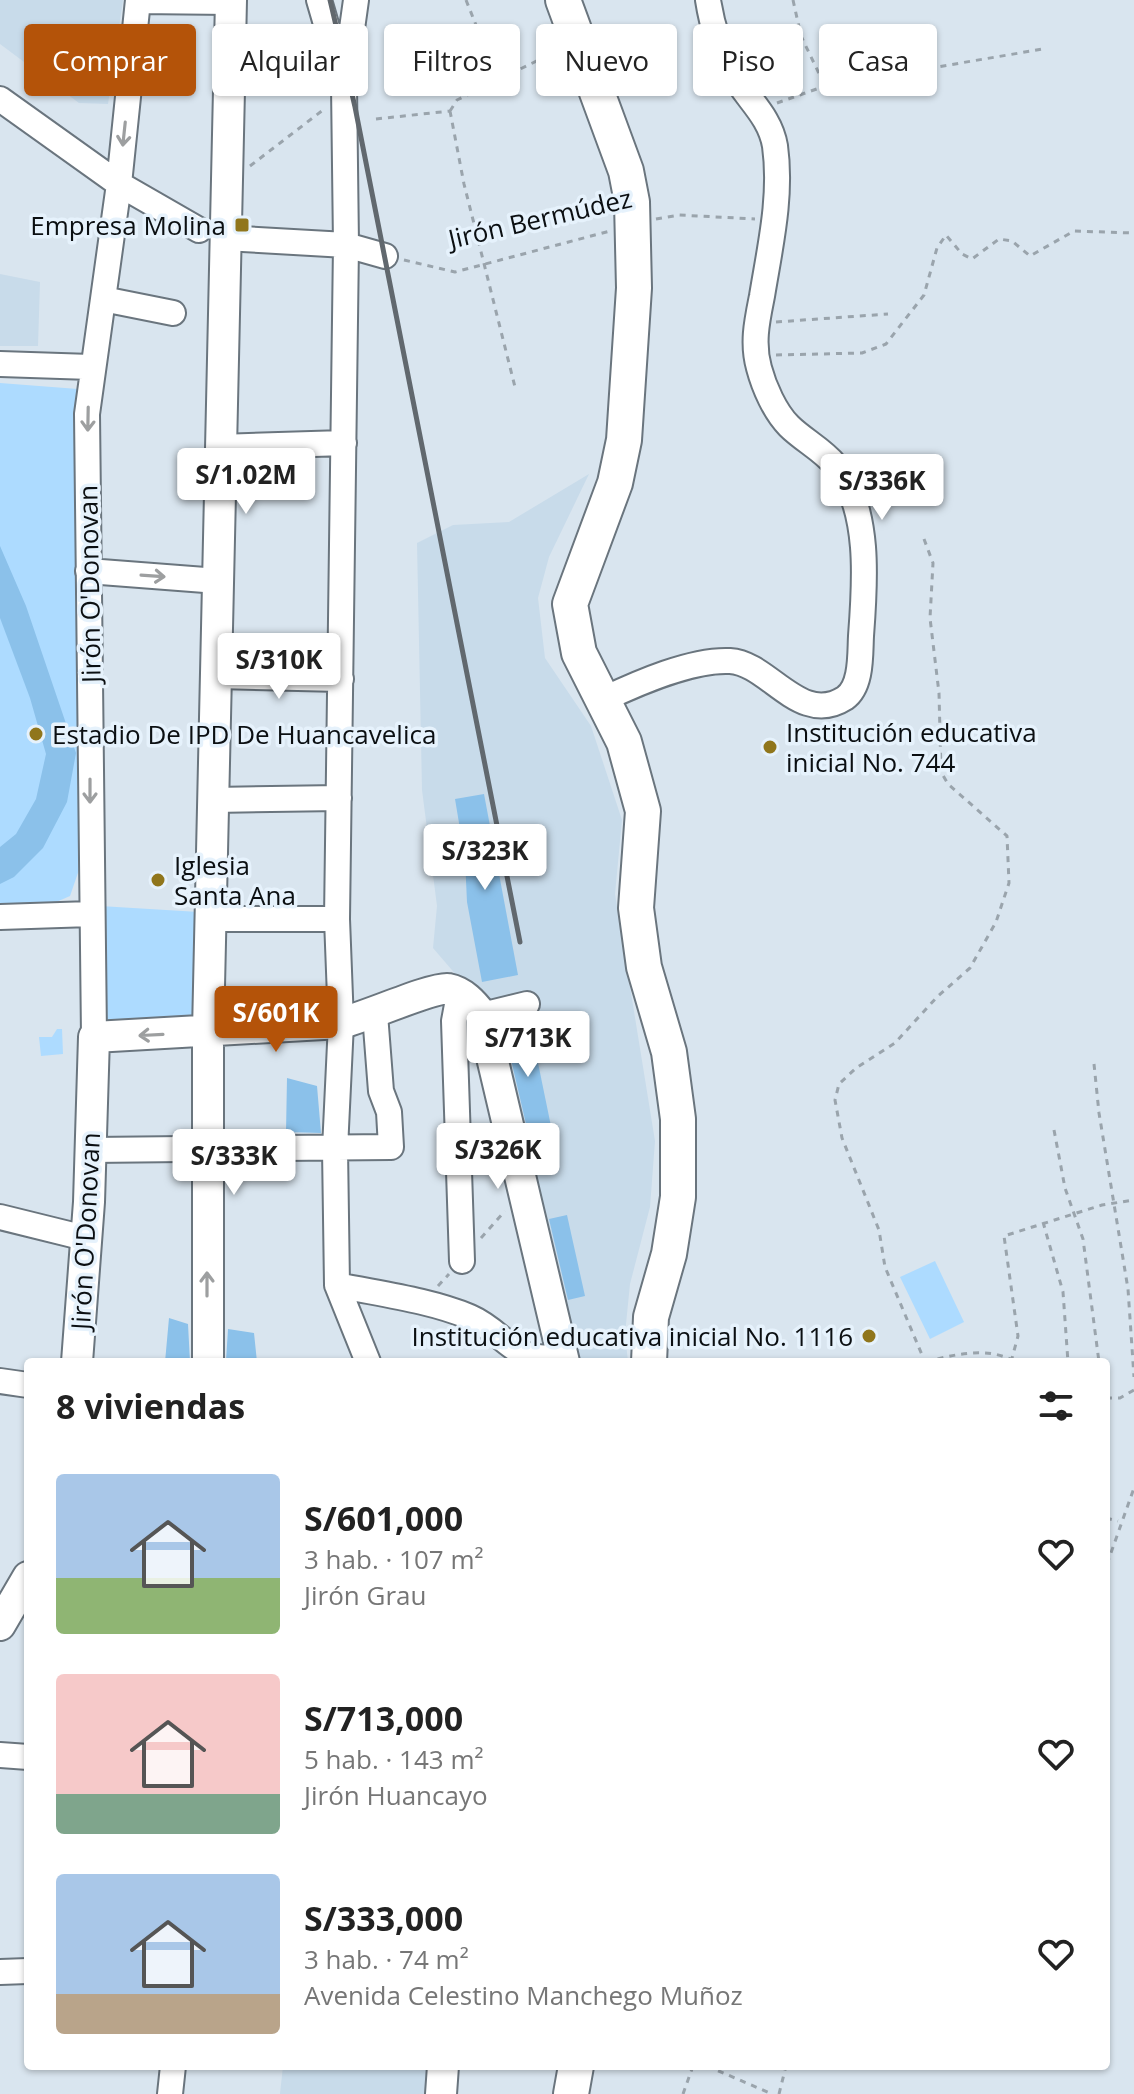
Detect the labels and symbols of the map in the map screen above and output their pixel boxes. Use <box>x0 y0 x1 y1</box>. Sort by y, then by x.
one-way arrow <box>117 120 132 147</box>
street label: Jirón Bermúdez <box>442 179 635 257</box>
place label: Empresa Molina <box>30 207 226 243</box>
marker: Empresa Molina <box>233 216 251 234</box>
one-way arrow <box>80 405 95 432</box>
pin: S/1.02M <box>172 448 320 516</box>
pin: S/336K <box>817 454 947 522</box>
street label: Jirón O'Donovan <box>69 485 109 686</box>
one-way arrow <box>139 569 166 584</box>
pin: S/310K <box>214 633 344 701</box>
place label: Institución educativa inicial No. 744 <box>786 714 1037 780</box>
place label: Estadio De IPD De Huancavelica <box>52 716 436 752</box>
marker: Estadio De IPD De Huancavelica <box>27 725 45 743</box>
marker: Institución educativa inicial No. 744 <box>761 738 779 756</box>
one-way arrow <box>82 777 98 804</box>
pin: S/323K <box>420 824 550 892</box>
place label: Iglesia Santa Ana <box>174 847 296 913</box>
marker: Iglesia Santa Ana <box>149 871 167 889</box>
pin: S/601K <box>211 986 341 1054</box>
pin: S/713K <box>463 1011 593 1079</box>
one-way arrow <box>138 1028 165 1043</box>
pin: S/326K <box>433 1123 563 1191</box>
pin: S/333K <box>169 1129 299 1197</box>
street label: Jirón O'Donovan <box>62 1131 108 1334</box>
one-way arrow <box>199 1271 215 1298</box>
place label: Institución educativa inicial No. 1116 <box>412 1318 853 1354</box>
marker: Institución educativa inicial No. 1116 <box>860 1327 878 1345</box>

